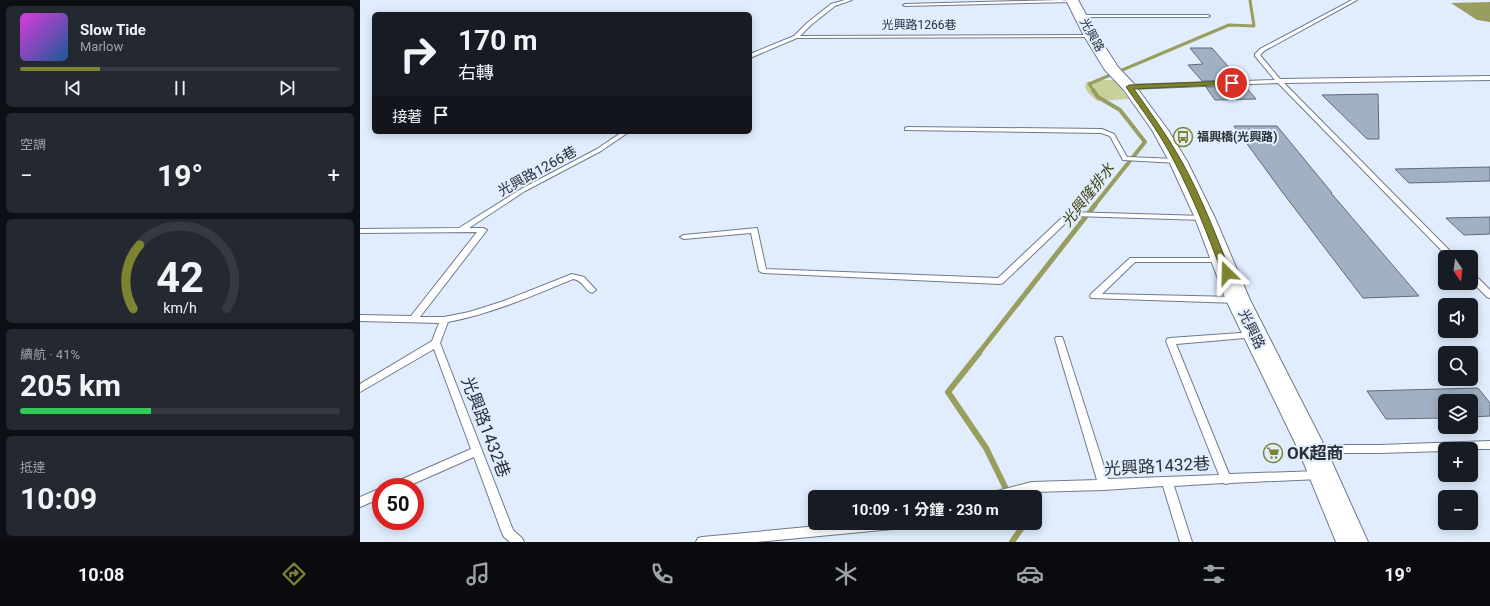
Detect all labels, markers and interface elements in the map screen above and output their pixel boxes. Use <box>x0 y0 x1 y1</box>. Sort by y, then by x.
street label: 光興路 <box>1077 16 1107 54</box>
street label: 光興路1266巷 <box>882 18 956 32</box>
text: Slow Tide <box>80 21 146 39</box>
text: 170 m <box>458 24 537 57</box>
icon: right <box>392 28 444 80</box>
text: Marlow <box>80 39 123 54</box>
text: 右轉 <box>458 62 494 83</box>
pin <box>1215 66 1249 100</box>
icon: arrive <box>1221 72 1243 94</box>
icon: previous <box>62 77 84 99</box>
icon: pause <box>169 77 191 99</box>
icon: next <box>276 77 298 99</box>
icon: arrive <box>430 104 452 126</box>
text: 接著 <box>392 108 422 126</box>
bus stop icon: 福興橋(光興路) <box>1172 126 1194 148</box>
place label: 福興橋(光興路) <box>1197 130 1277 144</box>
text: 空調 <box>20 137 46 152</box>
street label: 光興路1266巷 <box>495 143 579 199</box>
text: 19° <box>157 158 203 193</box>
water label: 光興隆排水 <box>1058 159 1119 230</box>
text: − <box>20 163 33 188</box>
text: + <box>328 163 340 188</box>
north arrow <box>1438 250 1478 290</box>
map controls <box>1438 250 1478 530</box>
position arrow <box>1206 252 1248 294</box>
text: 42 <box>156 253 204 302</box>
button: sound <box>1438 298 1478 338</box>
text: km/h <box>163 300 197 316</box>
street label: 光興路 <box>1236 307 1268 351</box>
button: search <box>1438 346 1478 386</box>
text: 續航 · 41% <box>20 347 80 362</box>
text: 205 km <box>20 368 121 403</box>
street label: 光興路1432巷 <box>458 374 514 480</box>
button: layers <box>1438 394 1478 434</box>
supermarket icon: OK超商 <box>1262 442 1284 464</box>
button: + <box>1438 442 1478 482</box>
place label: OK超商 <box>1287 443 1344 463</box>
street label: 光興路1432巷 <box>1103 453 1211 479</box>
text: 抵達 <box>20 460 46 475</box>
speed limit sign: 50 <box>372 478 424 530</box>
text: 10:09 <box>20 481 97 516</box>
button: − <box>1438 490 1478 530</box>
text: 10:09 · 1 分鐘 · 230 m <box>851 501 999 519</box>
icon: directions <box>280 560 308 588</box>
icon: music <box>464 560 492 588</box>
icon: phone <box>648 560 676 588</box>
icon: climate <box>832 560 860 588</box>
icon: car <box>1016 560 1044 588</box>
icon: filters <box>1200 560 1228 588</box>
text: 10:08 <box>78 564 124 585</box>
text: 19° <box>1384 564 1412 585</box>

